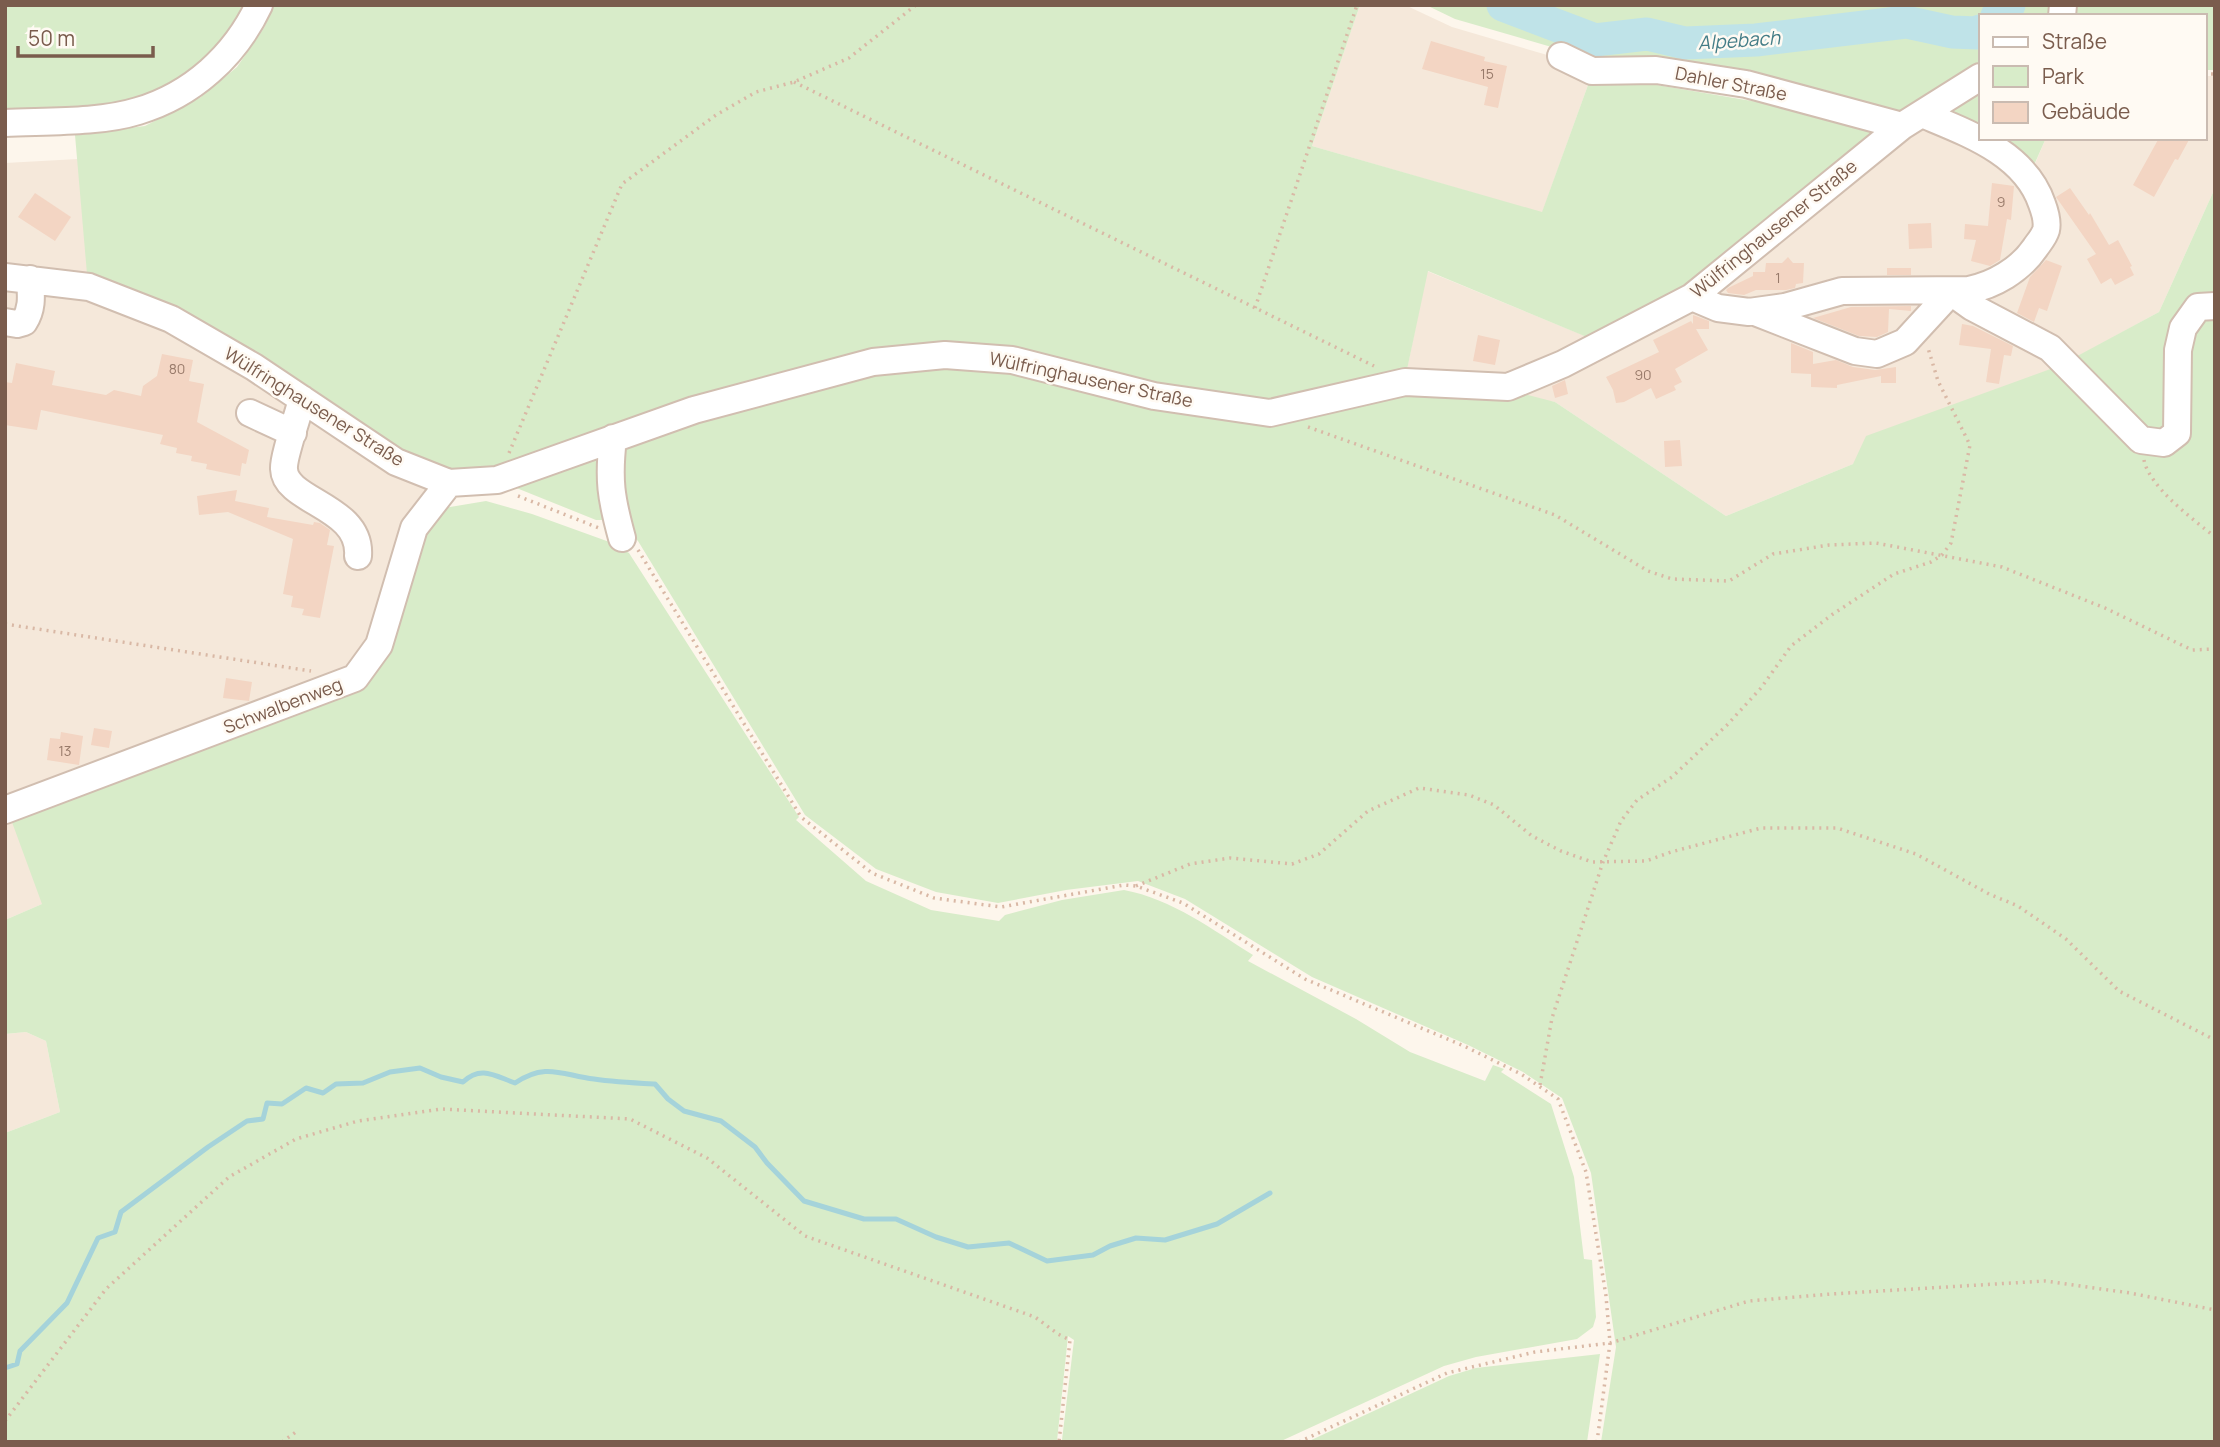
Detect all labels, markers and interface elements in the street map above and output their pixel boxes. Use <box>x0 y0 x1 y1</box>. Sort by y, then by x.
scale bar <box>18 14 152 58</box>
legend <box>1979 14 2206 140</box>
text: 50 m <box>28 24 75 52</box>
water label: Alpebach <box>1697 24 1782 56</box>
text: Straße <box>2042 27 2107 55</box>
street label: Dahler Straße <box>1673 60 1789 106</box>
text: Park <box>2042 62 2084 90</box>
house number: 15 <box>1480 64 1494 83</box>
text: Gebäude <box>2042 97 2130 125</box>
street label: Wülfringhausener Straße <box>1685 154 1862 303</box>
house number: 9 <box>1997 192 2005 211</box>
house number: 1 <box>1775 268 1781 287</box>
street label: Wülfringhausener Straße <box>220 341 409 471</box>
street label: Wülfringhausener Straße <box>987 346 1195 412</box>
house number: 80 <box>169 359 185 378</box>
house number: 90 <box>1634 365 1652 384</box>
street label: Schwalbenweg <box>220 671 346 739</box>
house number: 13 <box>58 741 72 760</box>

